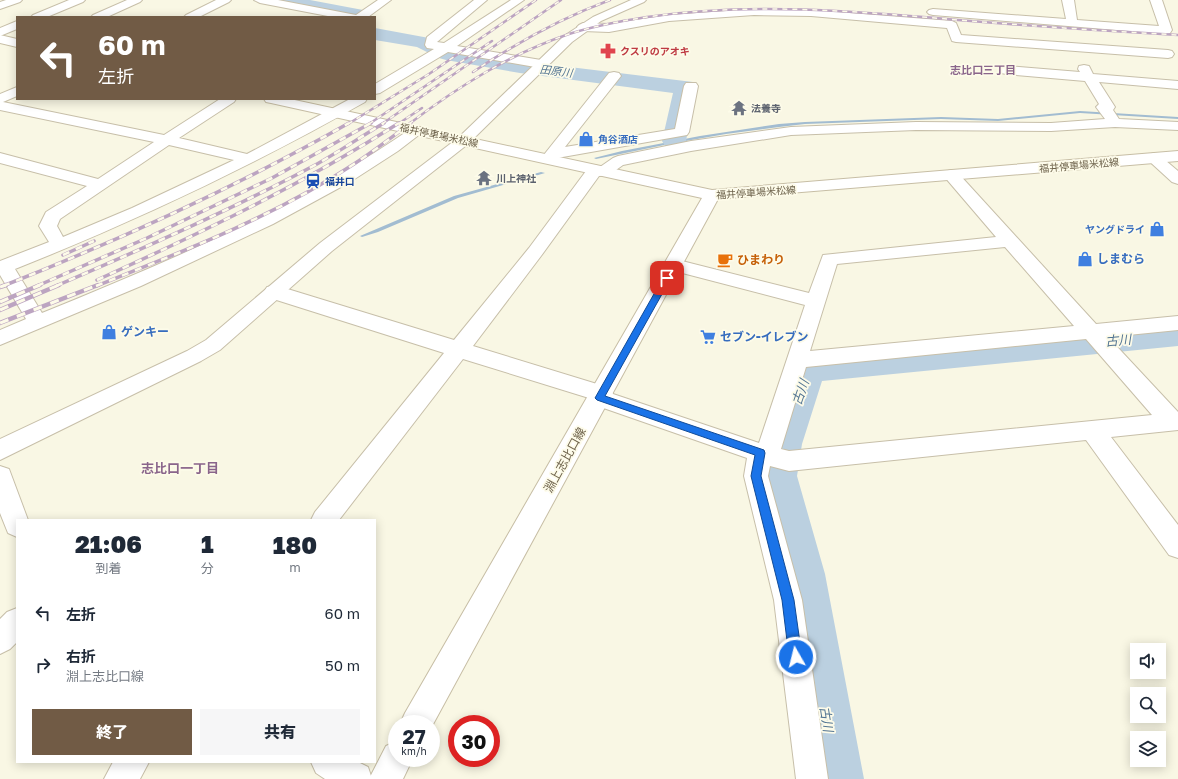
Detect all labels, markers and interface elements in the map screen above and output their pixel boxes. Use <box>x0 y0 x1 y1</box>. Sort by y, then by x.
text: 60 m <box>98 28 165 61</box>
icon: left <box>32 32 84 84</box>
pharmacy icon: クスリのアオキ <box>599 42 617 60</box>
place label: クスリのアオキ <box>620 45 690 57</box>
water label: 田原川 <box>539 62 574 79</box>
district label: 志比口三丁目 <box>950 63 1016 76</box>
text: 左折 <box>98 65 134 87</box>
temple icon: 法養寺 <box>730 99 748 117</box>
place label: 法養寺 <box>751 102 781 114</box>
street label: 福井停車場米松線 <box>399 121 479 149</box>
shop icon: 角谷酒店 <box>577 130 595 148</box>
place label: 角谷酒店 <box>598 133 638 145</box>
street label: 福井停車場米松線 <box>1039 156 1119 174</box>
temple icon: 川上神社 <box>475 169 493 187</box>
station icon: 福井口 <box>304 172 322 190</box>
place label: 川上神社 <box>496 172 537 184</box>
place label: 福井口 <box>325 175 355 187</box>
street label: 福井停車場米松線 <box>716 183 796 201</box>
shop icon: ヤングドライ <box>1148 220 1166 238</box>
place label: ヤングドライ <box>1085 223 1145 235</box>
shop icon: しまむら <box>1076 250 1094 268</box>
cafe icon: ひまわり <box>716 251 734 269</box>
place label: しまむら <box>1097 251 1145 266</box>
place label: ひまわり <box>737 252 785 267</box>
pin <box>650 261 684 295</box>
icon: arrive <box>656 267 678 289</box>
shop icon: ゲンキー <box>100 323 118 341</box>
place label: ゲンキー <box>121 324 169 339</box>
supermarket icon: セブン-イレブン <box>699 328 717 346</box>
place label: セブン-イレブン <box>720 329 809 344</box>
water label: 古川 <box>1104 331 1134 349</box>
water label: 古川 <box>788 375 812 407</box>
street label: 淵上志比口線 <box>541 425 589 495</box>
district label: 志比口一丁目 <box>141 460 219 476</box>
text: 21:06 <box>75 529 142 558</box>
text: 1 <box>201 529 214 558</box>
text: 180 <box>273 530 317 559</box>
text: m <box>289 559 301 575</box>
text: 到着 <box>95 560 121 576</box>
text: 分 <box>201 560 214 576</box>
icon: left <box>32 602 54 624</box>
text: 60 m <box>325 604 360 622</box>
text: 左折 <box>66 605 96 623</box>
position arrow <box>775 636 817 678</box>
map controls <box>1130 643 1166 767</box>
button: sound <box>1130 643 1166 679</box>
text: 右折 <box>66 647 96 665</box>
icon: right <box>32 654 54 676</box>
text: 50 m <box>325 656 360 674</box>
text: 淵上志比口線 <box>66 668 144 684</box>
button: search <box>1130 687 1166 723</box>
water label: 古川 <box>817 705 837 735</box>
button: 終了 <box>32 709 192 755</box>
button: 共有 <box>200 709 360 755</box>
speed limit sign: 30 <box>448 715 500 767</box>
text: 27 <box>402 724 426 748</box>
button: layers <box>1130 731 1166 767</box>
text: km/h <box>401 745 427 757</box>

